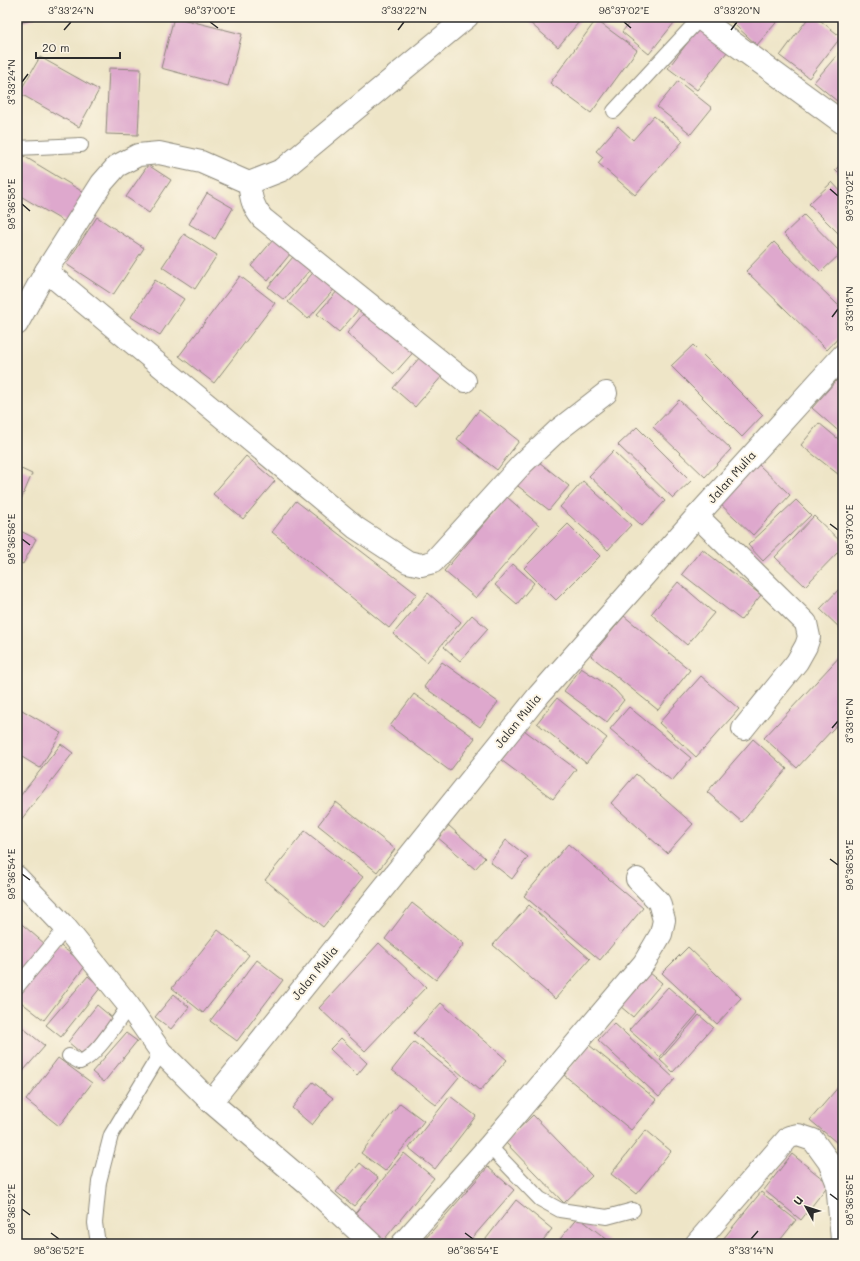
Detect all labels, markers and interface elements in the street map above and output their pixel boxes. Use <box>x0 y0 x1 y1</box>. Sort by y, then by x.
text: 3°33'24"N <box>48 3 94 17</box>
text: 98°37'00"E <box>184 3 236 17</box>
text: 3°33'22"N <box>381 3 427 17</box>
text: 98°37'02"E <box>599 3 649 17</box>
text: 3°33'20"N <box>714 3 760 17</box>
scale bar <box>36 34 120 60</box>
text: 20 m <box>42 39 70 55</box>
text: 3°33'24"N <box>4 59 18 105</box>
text: 98°37'02"E <box>842 171 856 221</box>
text: 98°36'58"E <box>4 178 18 230</box>
text: 3°33'18"N <box>842 286 856 332</box>
street label: Jalan Mulia <box>703 447 759 506</box>
text: 98°37'00"E <box>842 504 856 556</box>
text: 98°36'56"E <box>4 513 18 565</box>
street label: Jalan Mulia <box>490 690 544 751</box>
text: 3°33'16"N <box>842 698 856 744</box>
text: 98°36'58"E <box>842 839 856 891</box>
text: 98°36'54"E <box>4 848 18 899</box>
street label: Jalan Mulia <box>287 942 341 1003</box>
text: 98°36'56"E <box>842 1174 856 1226</box>
text: 98°36'52"E <box>4 1183 18 1234</box>
north arrow <box>786 1187 826 1227</box>
text: U <box>790 1193 806 1208</box>
text: 98°36'52"E <box>34 1243 85 1257</box>
text: 98°36'54"E <box>448 1243 499 1257</box>
text: 3°33'14"N <box>729 1243 773 1257</box>

